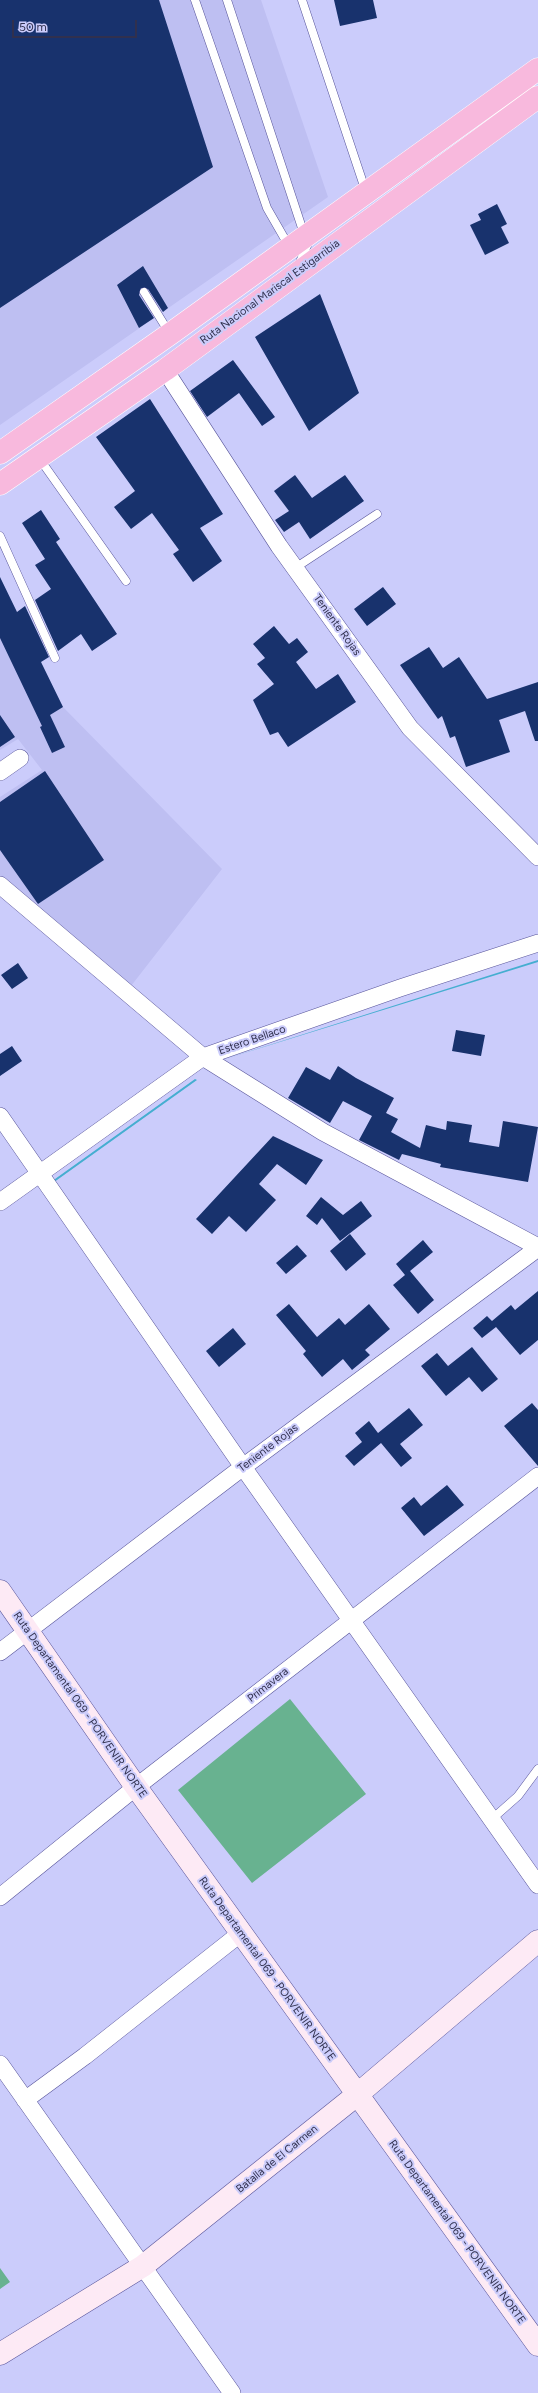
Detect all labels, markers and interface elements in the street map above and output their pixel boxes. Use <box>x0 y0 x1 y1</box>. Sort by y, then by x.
scale bar <box>14 12 139 38</box>
text: 50 m <box>19 20 47 34</box>
street label: Ruta Nacional Mariscal Estigarribia <box>198 237 342 347</box>
street label: Teniente Rojas <box>310 592 364 658</box>
street label: Estero Bellaco <box>217 1022 287 1058</box>
street label: Teniente Rojas <box>235 1421 301 1475</box>
street label: Ruta Departamental 069 - PORVENIR NORTE <box>10 1609 150 1801</box>
street label: Primavera <box>245 1665 291 1705</box>
street label: Ruta Departamental 069 - PORVENIR NORTE <box>196 1874 338 2064</box>
street label: Batalla de El Carmen <box>234 2122 320 2196</box>
street label: Ruta Departamental 069 - PORVENIR NORTE <box>386 2137 528 2327</box>

